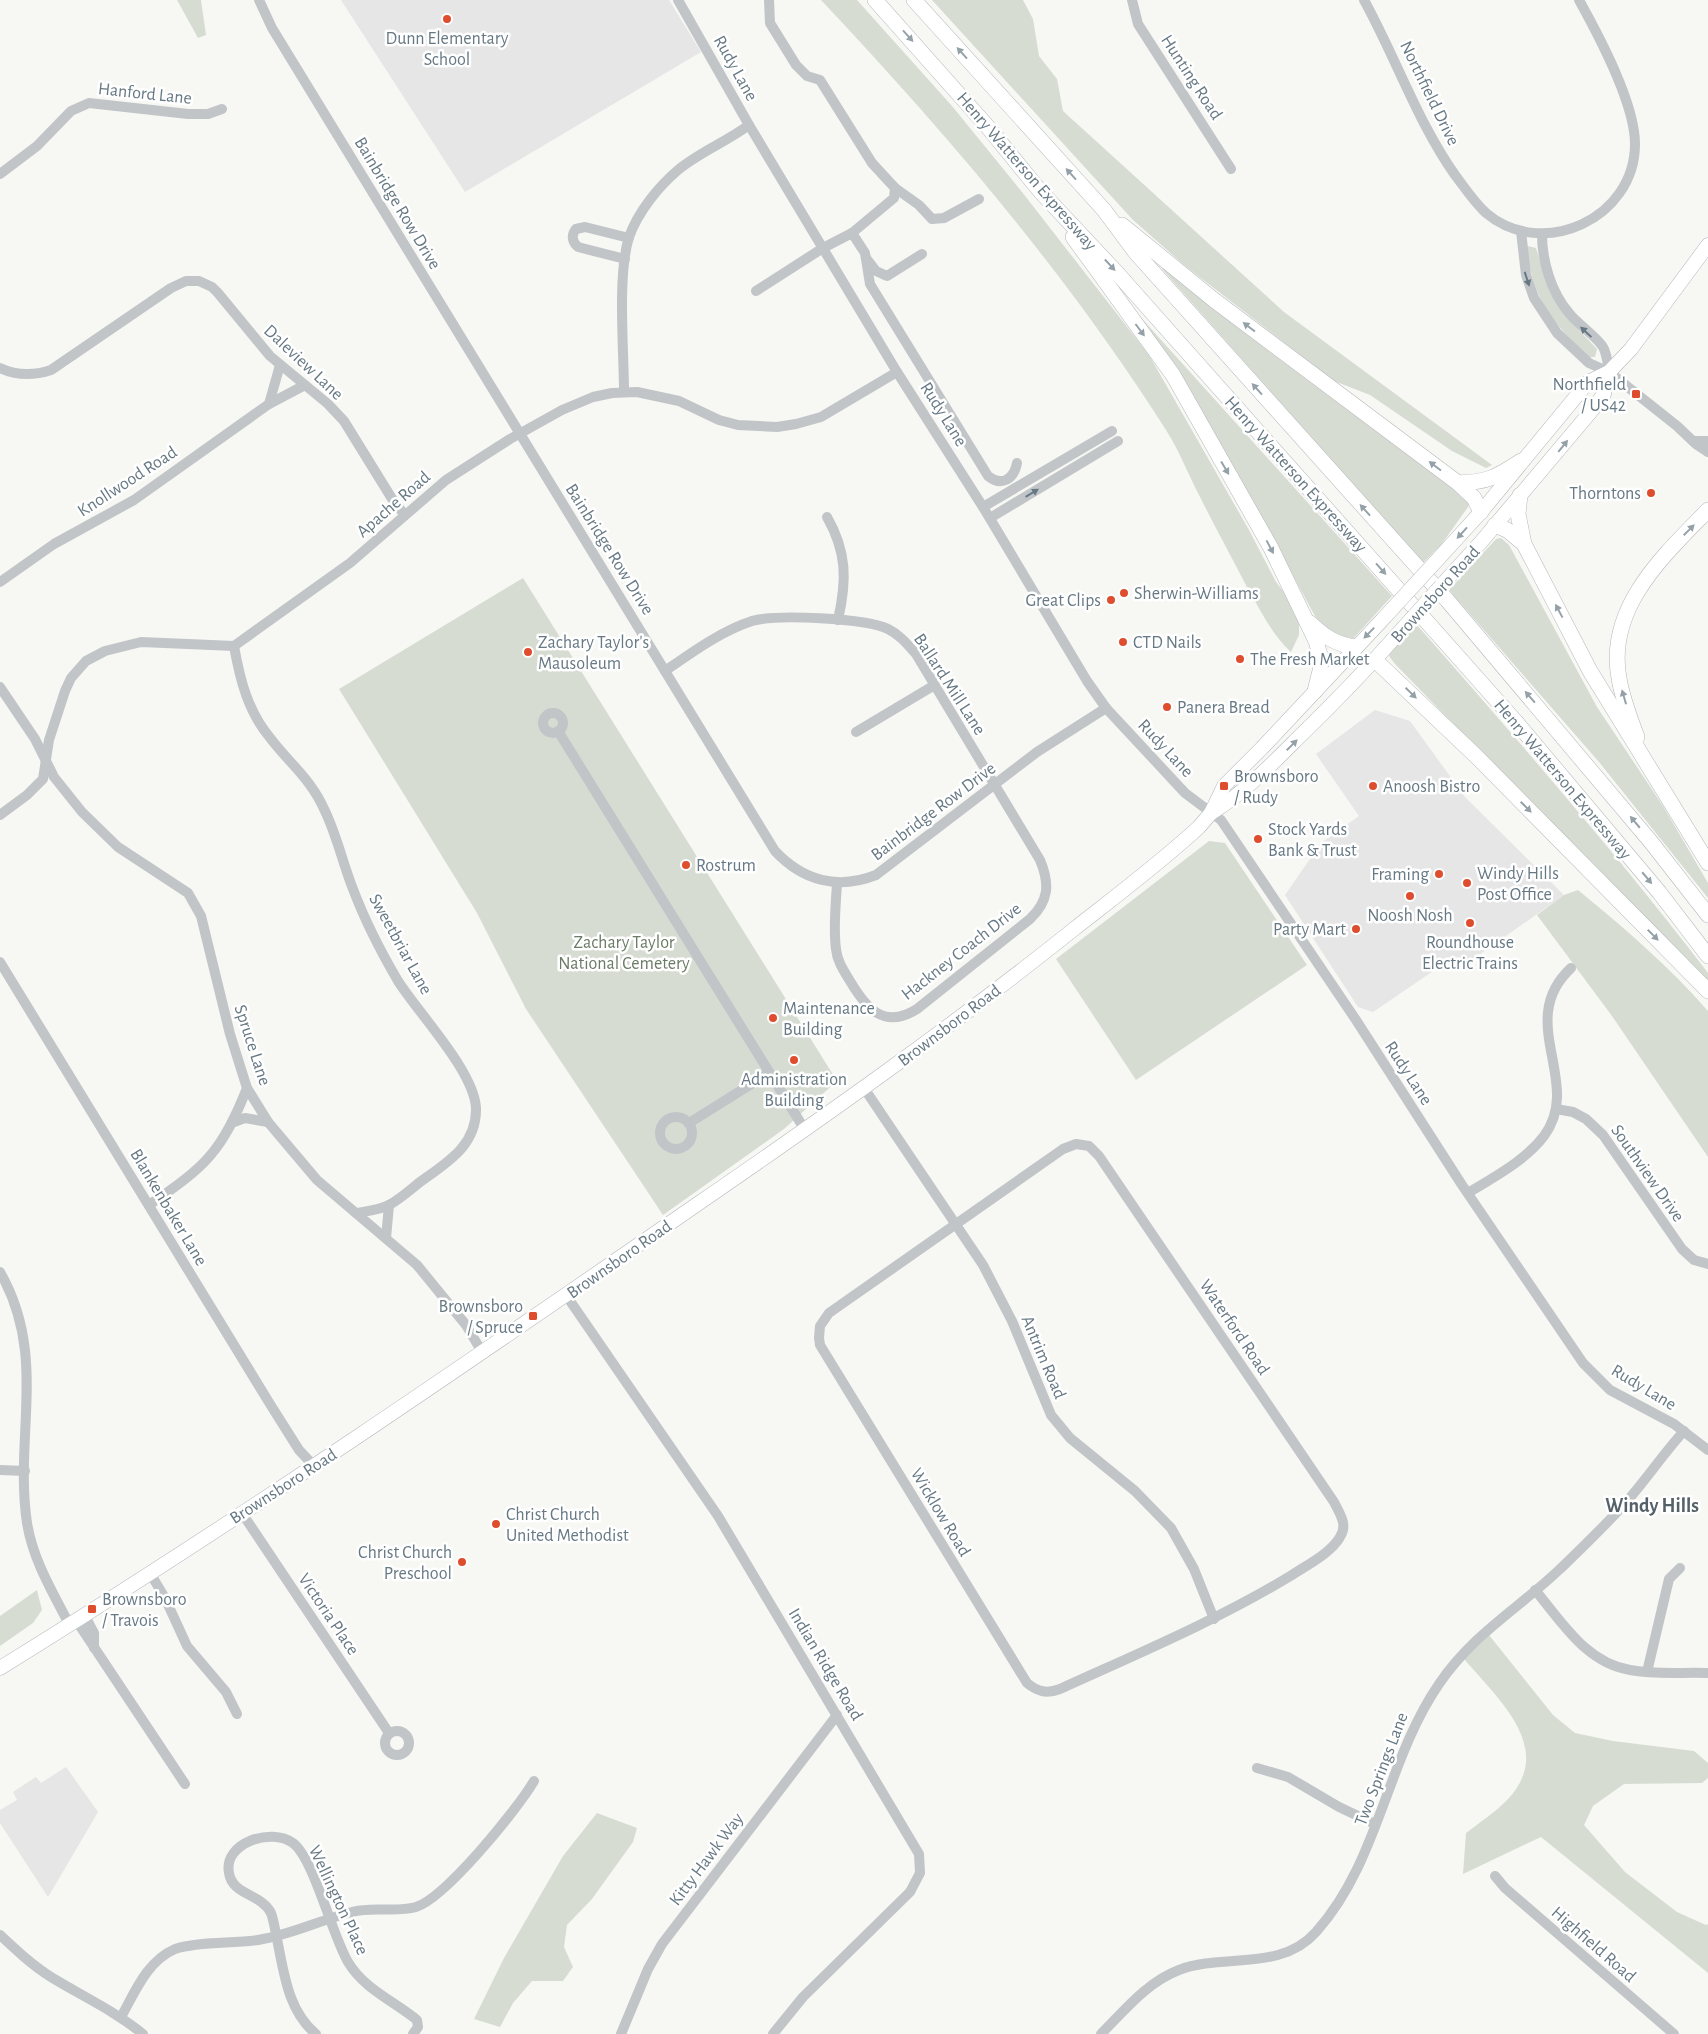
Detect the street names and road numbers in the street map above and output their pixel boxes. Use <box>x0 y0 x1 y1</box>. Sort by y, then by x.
street label: Hunting Road <box>1157 32 1225 123</box>
street label: Rudy Lane <box>710 33 760 104</box>
street label: Northfield Drive <box>1396 38 1462 149</box>
street label: Hanford Lane <box>97 80 193 108</box>
street label: Henry Watterson Expressway <box>953 89 1100 254</box>
street label: Bainbridge Row Drive <box>351 134 444 273</box>
street label: Daleview Lane <box>260 322 346 404</box>
street label: Rudy Lane <box>916 379 970 450</box>
street label: Henry Watterson Expressway <box>1221 393 1370 556</box>
street label: Knollwood Road <box>75 443 180 521</box>
street label: Apache Road <box>353 468 434 541</box>
street label: Bainbridge Row Drive <box>562 481 657 618</box>
street label: Brownsboro Road <box>1388 543 1484 646</box>
street label: Ballard Mill Lane <box>910 631 988 738</box>
street label: Henry Watterson Expressway <box>1490 696 1635 863</box>
street label: Rudy Lane <box>1134 716 1196 781</box>
street label: Bainbridge Row Drive <box>868 759 999 864</box>
street label: Sweetbriar Lane <box>365 891 435 998</box>
street label: Hackney Coach Drive <box>898 900 1025 1004</box>
street label: Brownsboro Road <box>895 982 1004 1070</box>
street label: Spruce Lane <box>231 1003 274 1088</box>
street label: Rudy Lane <box>1381 1038 1435 1109</box>
street label: Southview Drive <box>1607 1122 1687 1225</box>
street label: Blankenbaker Lane <box>126 1146 210 1269</box>
street label: Brownsboro Road <box>564 1217 675 1303</box>
street label: Waterford Road <box>1196 1277 1273 1378</box>
street label: Antrim Road <box>1017 1313 1069 1402</box>
street label: Rudy Lane <box>1608 1362 1679 1414</box>
street label: Brownsboro Road <box>227 1446 340 1528</box>
street label: Wicklow Road <box>907 1465 973 1560</box>
street label: Victoria Place <box>294 1570 362 1659</box>
street label: Indian Ridge Road <box>785 1605 866 1724</box>
street label: Two Springs Lane <box>1352 1710 1412 1829</box>
street label: Kitty Hawk Way <box>666 1810 747 1909</box>
street label: Wellington Place <box>305 1843 371 1958</box>
street label: Highfield Road <box>1548 1903 1639 1986</box>

